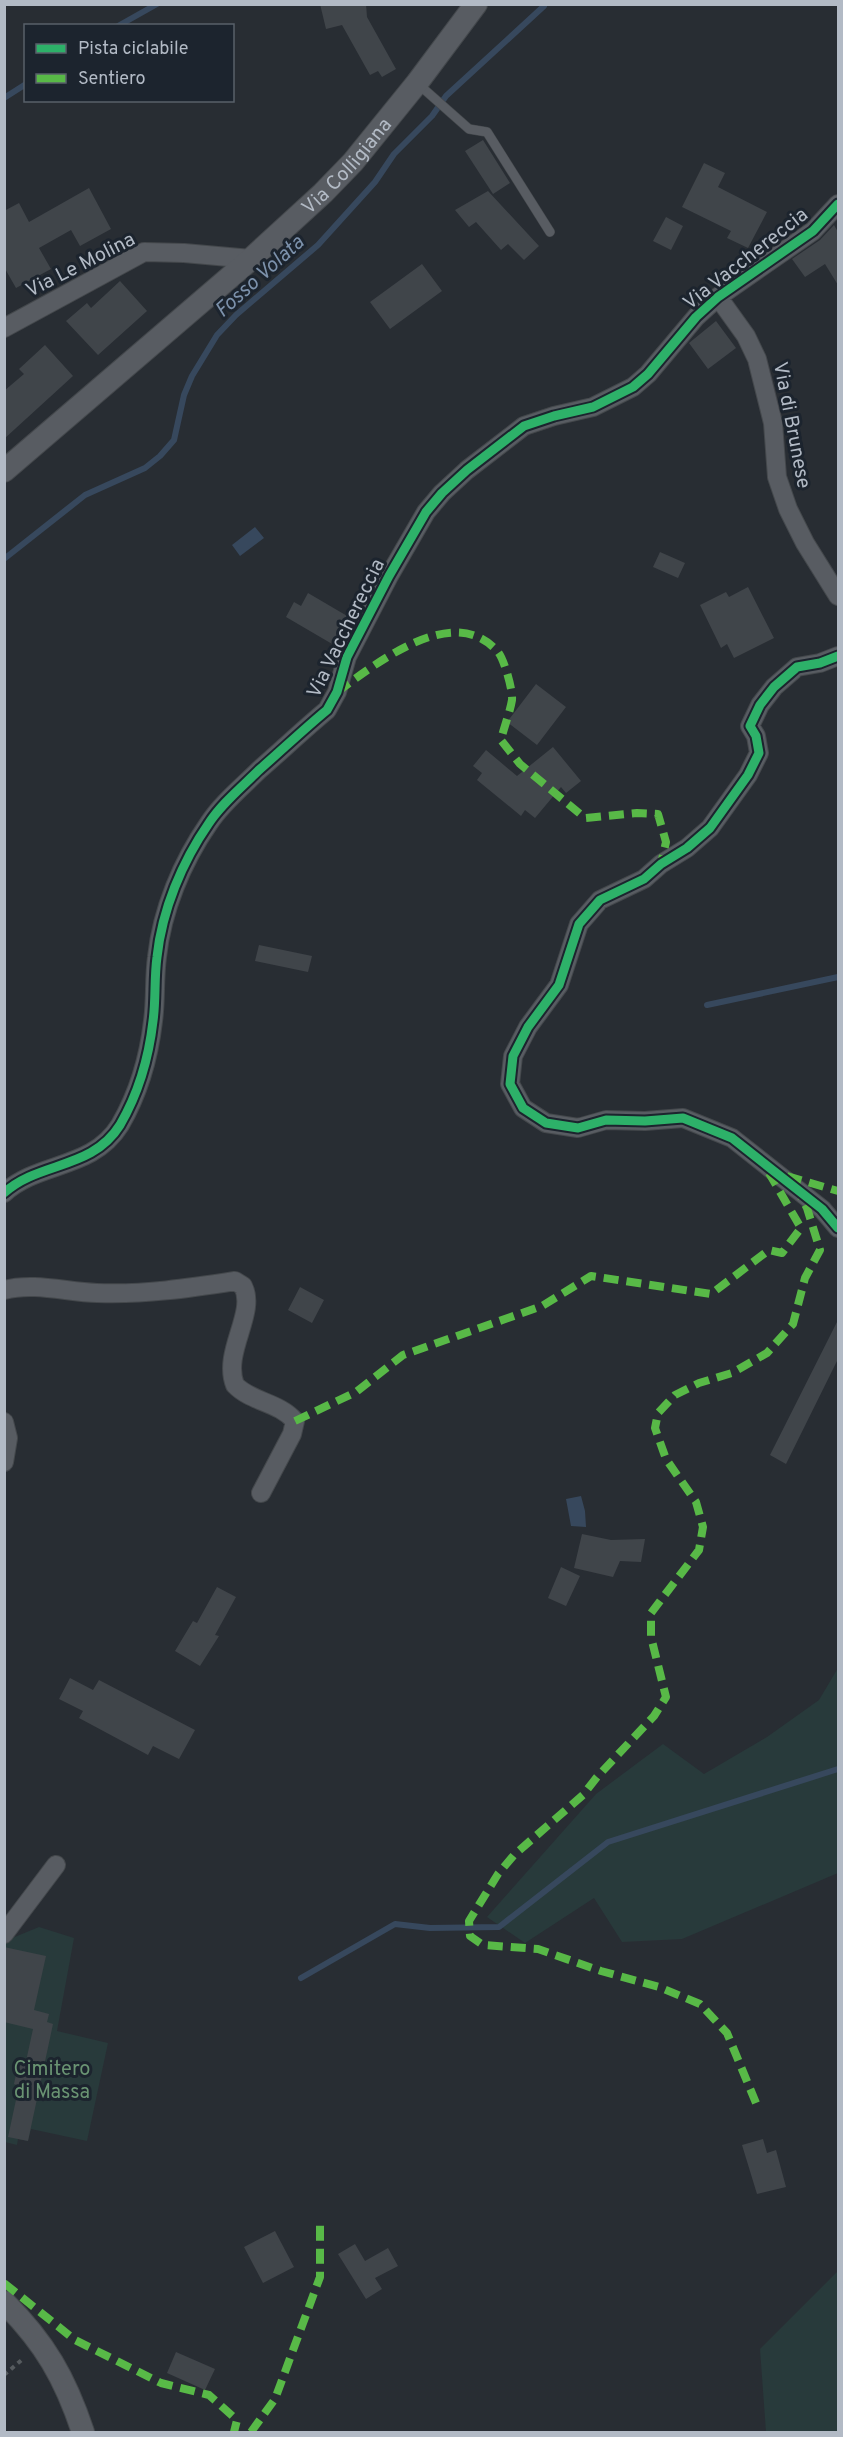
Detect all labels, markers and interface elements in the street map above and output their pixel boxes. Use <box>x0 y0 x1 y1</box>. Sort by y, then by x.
legend <box>24 24 234 102</box>
text: Pista ciclabile <box>78 38 188 61</box>
text: Sentiero <box>78 68 146 91</box>
street label: Via Colligiana <box>297 113 399 221</box>
street label: Via Vacchereccia <box>678 203 814 317</box>
street label: Via Le Molina <box>22 227 140 304</box>
water label: Fosso Volata <box>210 230 310 324</box>
street label: Via di Brunese <box>766 360 816 491</box>
street label: Via Vacchereccia <box>302 555 392 703</box>
park label: Cimitero di Massa <box>14 2057 90 2106</box>

